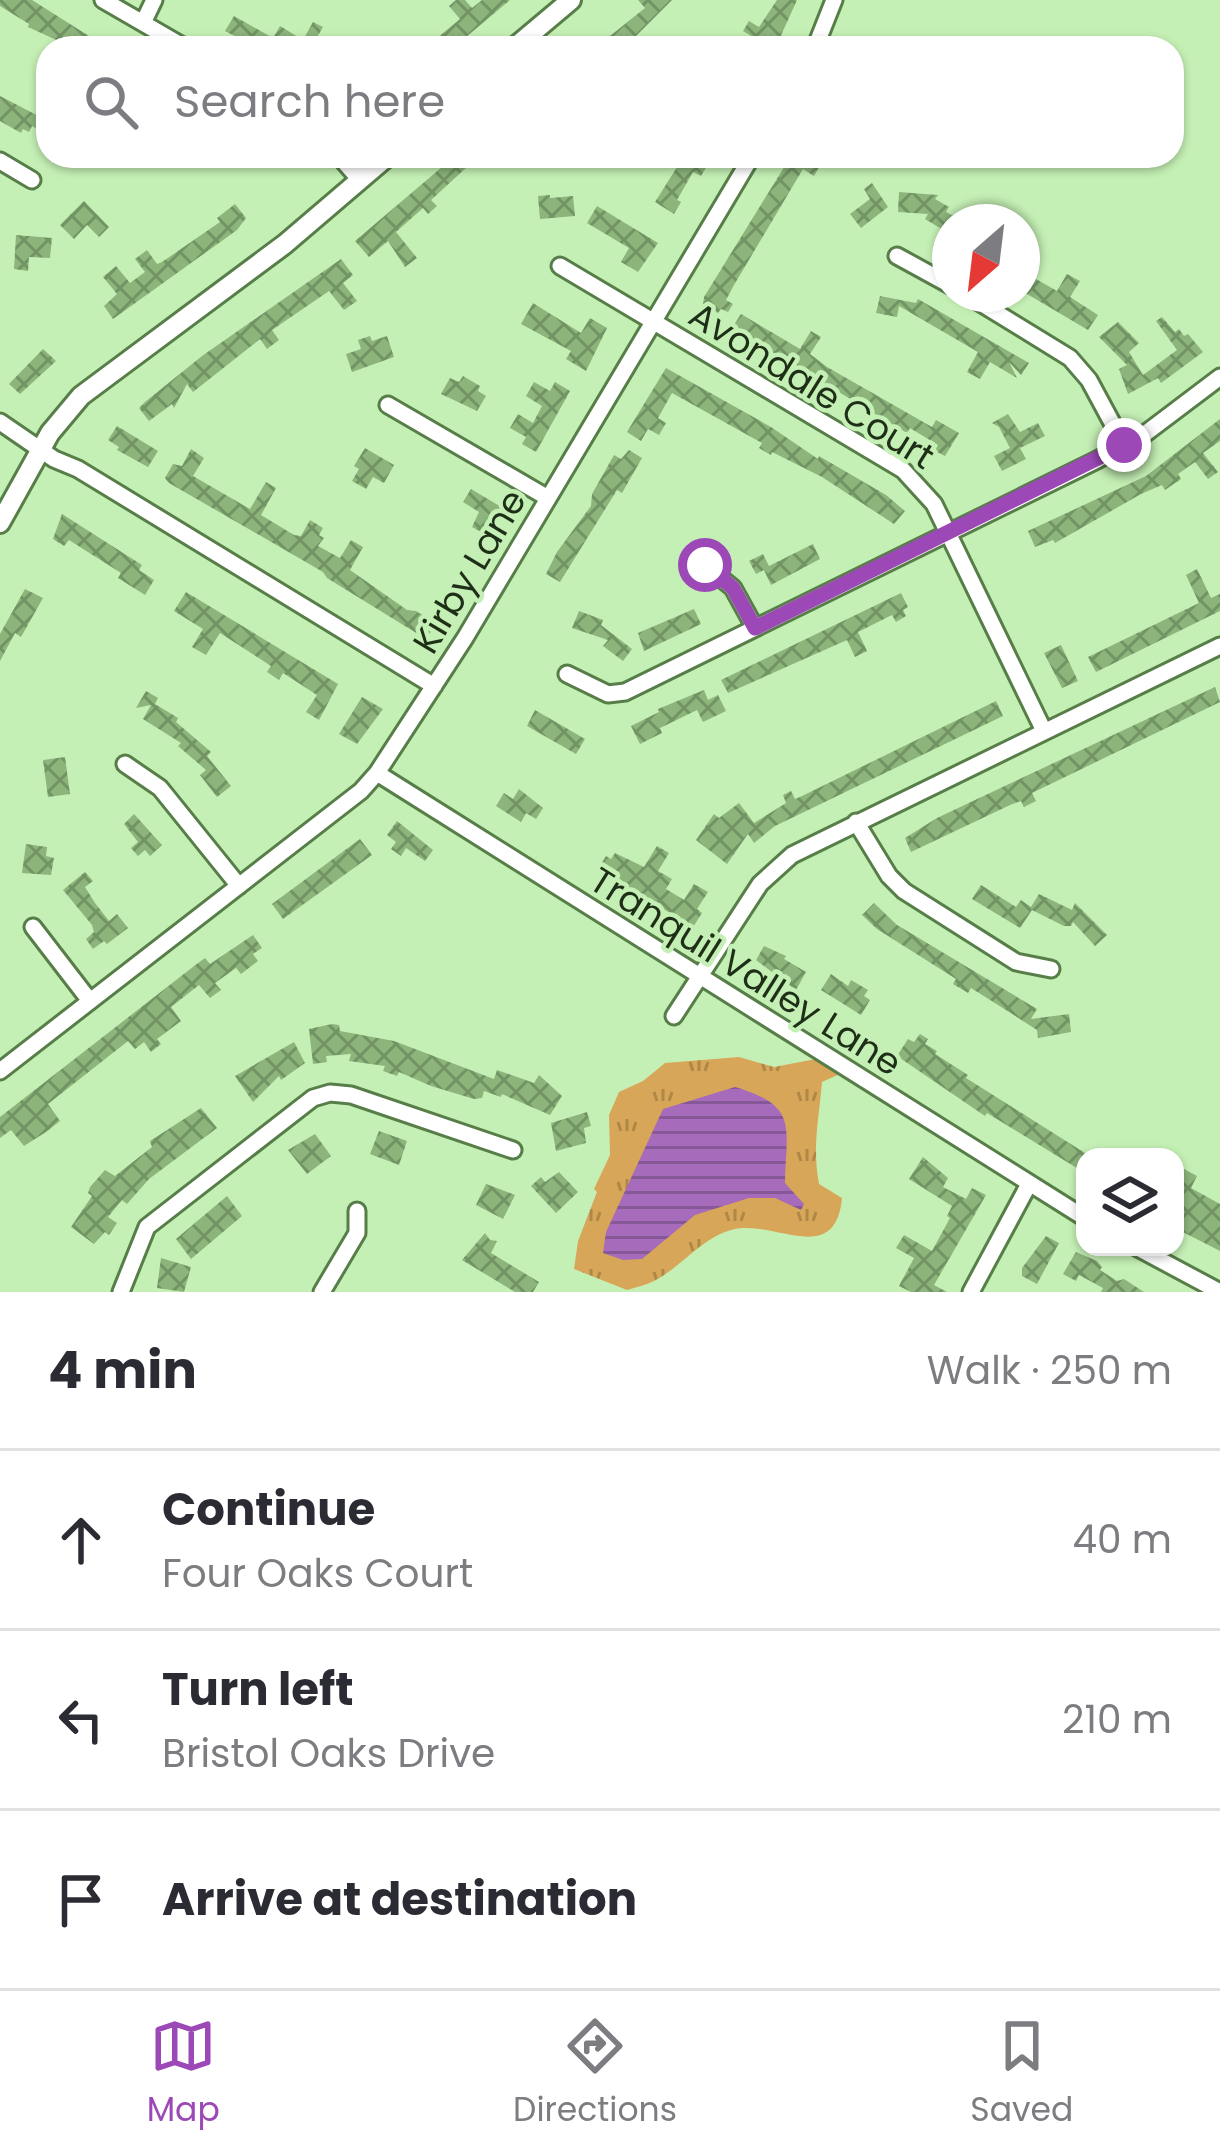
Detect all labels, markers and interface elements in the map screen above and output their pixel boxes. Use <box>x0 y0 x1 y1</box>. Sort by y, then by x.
search box <box>36 36 1184 168</box>
icon: search <box>78 69 144 135</box>
text: Search here <box>174 70 445 133</box>
north arrow <box>932 204 1040 312</box>
street label: Avondale Court <box>679 290 944 481</box>
route end <box>1097 418 1151 472</box>
street label: Kirby Lane <box>400 480 538 663</box>
route start <box>678 538 732 592</box>
street label: Tranquil Valley Lane <box>580 855 911 1088</box>
map controls <box>1076 1148 1184 1256</box>
button: layers <box>1076 1148 1184 1256</box>
text: 4 min <box>48 1334 197 1406</box>
text: Walk · 250 m <box>927 1343 1172 1398</box>
text: Continue <box>162 1478 375 1541</box>
icon: ahead <box>48 1507 114 1573</box>
text: 40 m <box>1072 1512 1172 1567</box>
text: Four Oaks Court <box>162 1546 473 1601</box>
text: Turn left <box>162 1658 354 1721</box>
icon: left <box>48 1687 114 1753</box>
text: 210 m <box>1062 1692 1172 1747</box>
text: Bristol Oaks Drive <box>162 1726 495 1781</box>
icon: arrive <box>48 1867 114 1933</box>
text: Arrive at destination <box>162 1868 637 1931</box>
tab: Map <box>147 2013 220 2135</box>
tab: Directions <box>513 2013 677 2135</box>
tab: Saved <box>970 2013 1073 2135</box>

